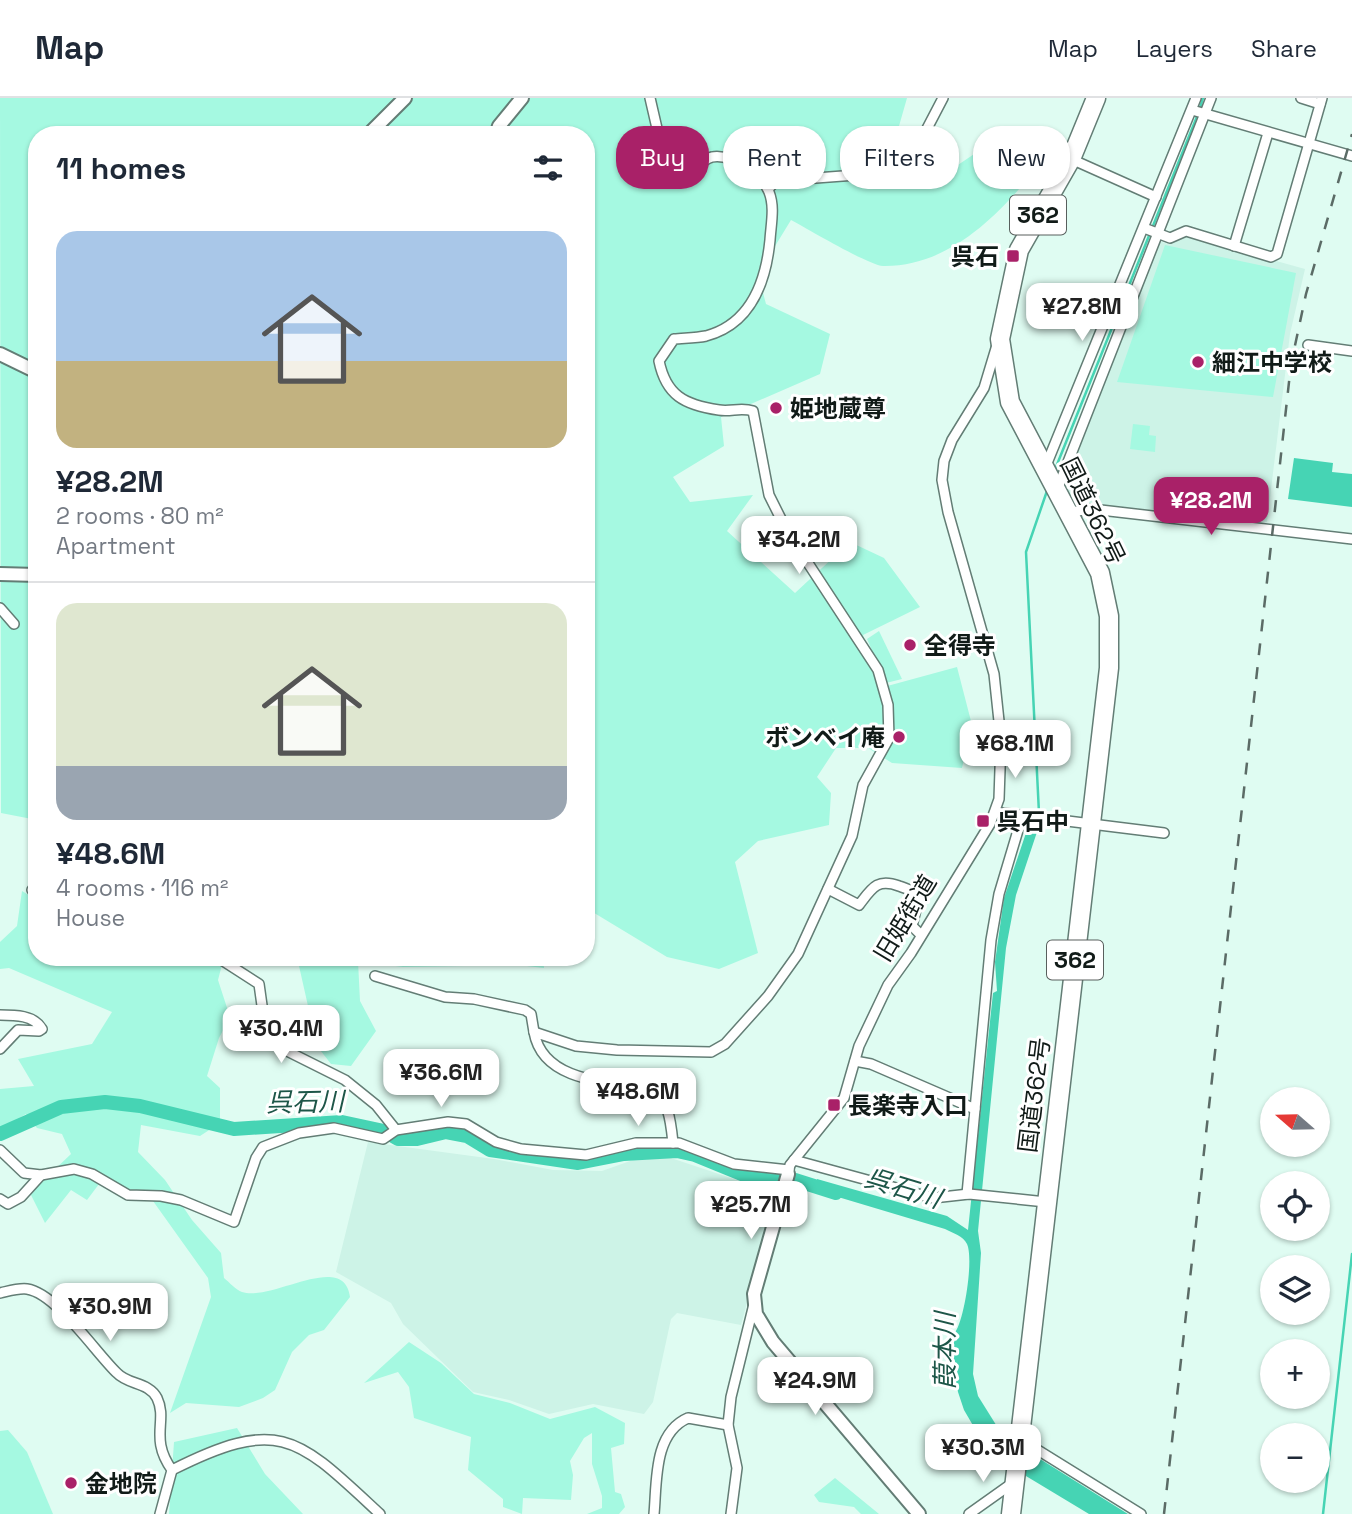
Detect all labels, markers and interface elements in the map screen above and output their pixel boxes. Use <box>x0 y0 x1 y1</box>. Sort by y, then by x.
text: Map <box>35 27 104 69</box>
text: Map <box>1048 33 1098 64</box>
text: Layers <box>1136 33 1213 64</box>
text: Share <box>1251 33 1317 64</box>
chip: Buy <box>616 126 709 189</box>
chip: Rent <box>723 126 826 189</box>
chip: Filters <box>840 126 959 189</box>
chip: New <box>973 126 1070 189</box>
text: 11 homes <box>56 149 186 188</box>
icon: filters <box>529 149 567 187</box>
road number: 362 <box>1010 196 1066 234</box>
place label: 呉石 <box>951 241 999 272</box>
marker: 呉石 <box>1005 248 1021 264</box>
icon: home <box>249 276 375 402</box>
pin: ¥27.8M <box>1025 284 1139 343</box>
text: ¥27.8M <box>1042 291 1122 321</box>
place label: 細江中学校 <box>1212 347 1332 378</box>
marker: 細江中学校 <box>1190 354 1206 370</box>
place label: 姫地蔵尊 <box>790 393 886 424</box>
marker: 姫地蔵尊 <box>768 400 784 416</box>
street label: 国道362号 <box>1054 452 1132 570</box>
text: ¥28.2M <box>56 462 164 501</box>
pin: ¥28.2M <box>1154 478 1268 537</box>
text: ¥28.2M <box>1170 485 1252 515</box>
text: 2 rooms · 80 m² <box>56 501 224 531</box>
pin: ¥34.2M <box>742 517 856 576</box>
text: ¥34.2M <box>757 524 841 554</box>
text: Apartment <box>56 531 176 561</box>
place label: 全得寺 <box>924 630 996 661</box>
marker: 全得寺 <box>902 637 918 653</box>
icon: home <box>249 648 375 774</box>
pin: ¥68.1M <box>958 720 1072 780</box>
place label: ボンベイ庵 <box>765 722 885 753</box>
text: ¥68.1M <box>976 728 1054 758</box>
marker: ボンベイ庵 <box>891 729 907 745</box>
place label: 呉石中 <box>997 806 1069 837</box>
marker: 呉石中 <box>975 813 991 829</box>
text: ¥48.6M <box>56 834 165 873</box>
street label: 旧姫街道 <box>867 869 943 967</box>
text: 4 rooms · 116 m² <box>56 873 228 903</box>
text: House <box>56 903 125 933</box>
road number: 362 <box>1047 940 1103 980</box>
pin: ¥30.4M <box>224 1006 338 1065</box>
text: ¥30.4M <box>239 1013 323 1043</box>
street label: 国道362号 <box>1012 1036 1056 1154</box>
pin: ¥36.6M <box>384 1049 498 1109</box>
text: ¥36.6M <box>399 1057 483 1087</box>
pin: ¥48.6M <box>581 1068 695 1128</box>
text: ¥48.6M <box>596 1076 680 1106</box>
water label: 呉石川 <box>266 1084 347 1120</box>
north arrow <box>1260 1087 1330 1157</box>
map controls <box>1260 1087 1330 1493</box>
place label: 長楽寺入口 <box>848 1090 968 1121</box>
marker: 長楽寺入口 <box>826 1097 842 1113</box>
water label: 呉石川 <box>861 1160 948 1217</box>
button: locate <box>1260 1171 1330 1241</box>
pin: ¥25.7M <box>694 1182 808 1241</box>
text: ¥25.7M <box>711 1189 791 1219</box>
button: layers <box>1260 1255 1330 1325</box>
pin: ¥30.9M <box>53 1284 167 1343</box>
text: ¥30.9M <box>68 1291 152 1321</box>
water label: 葭本川 <box>928 1309 962 1390</box>
button: + <box>1260 1339 1330 1409</box>
pin: ¥24.9M <box>758 1358 872 1417</box>
text: ¥24.9M <box>773 1365 857 1395</box>
button: − <box>1260 1423 1330 1493</box>
pin: ¥30.3M <box>926 1424 1040 1484</box>
text: ¥30.3M <box>941 1432 1025 1462</box>
place label: 金地院 <box>85 1468 157 1499</box>
marker: 金地院 <box>63 1475 79 1491</box>

